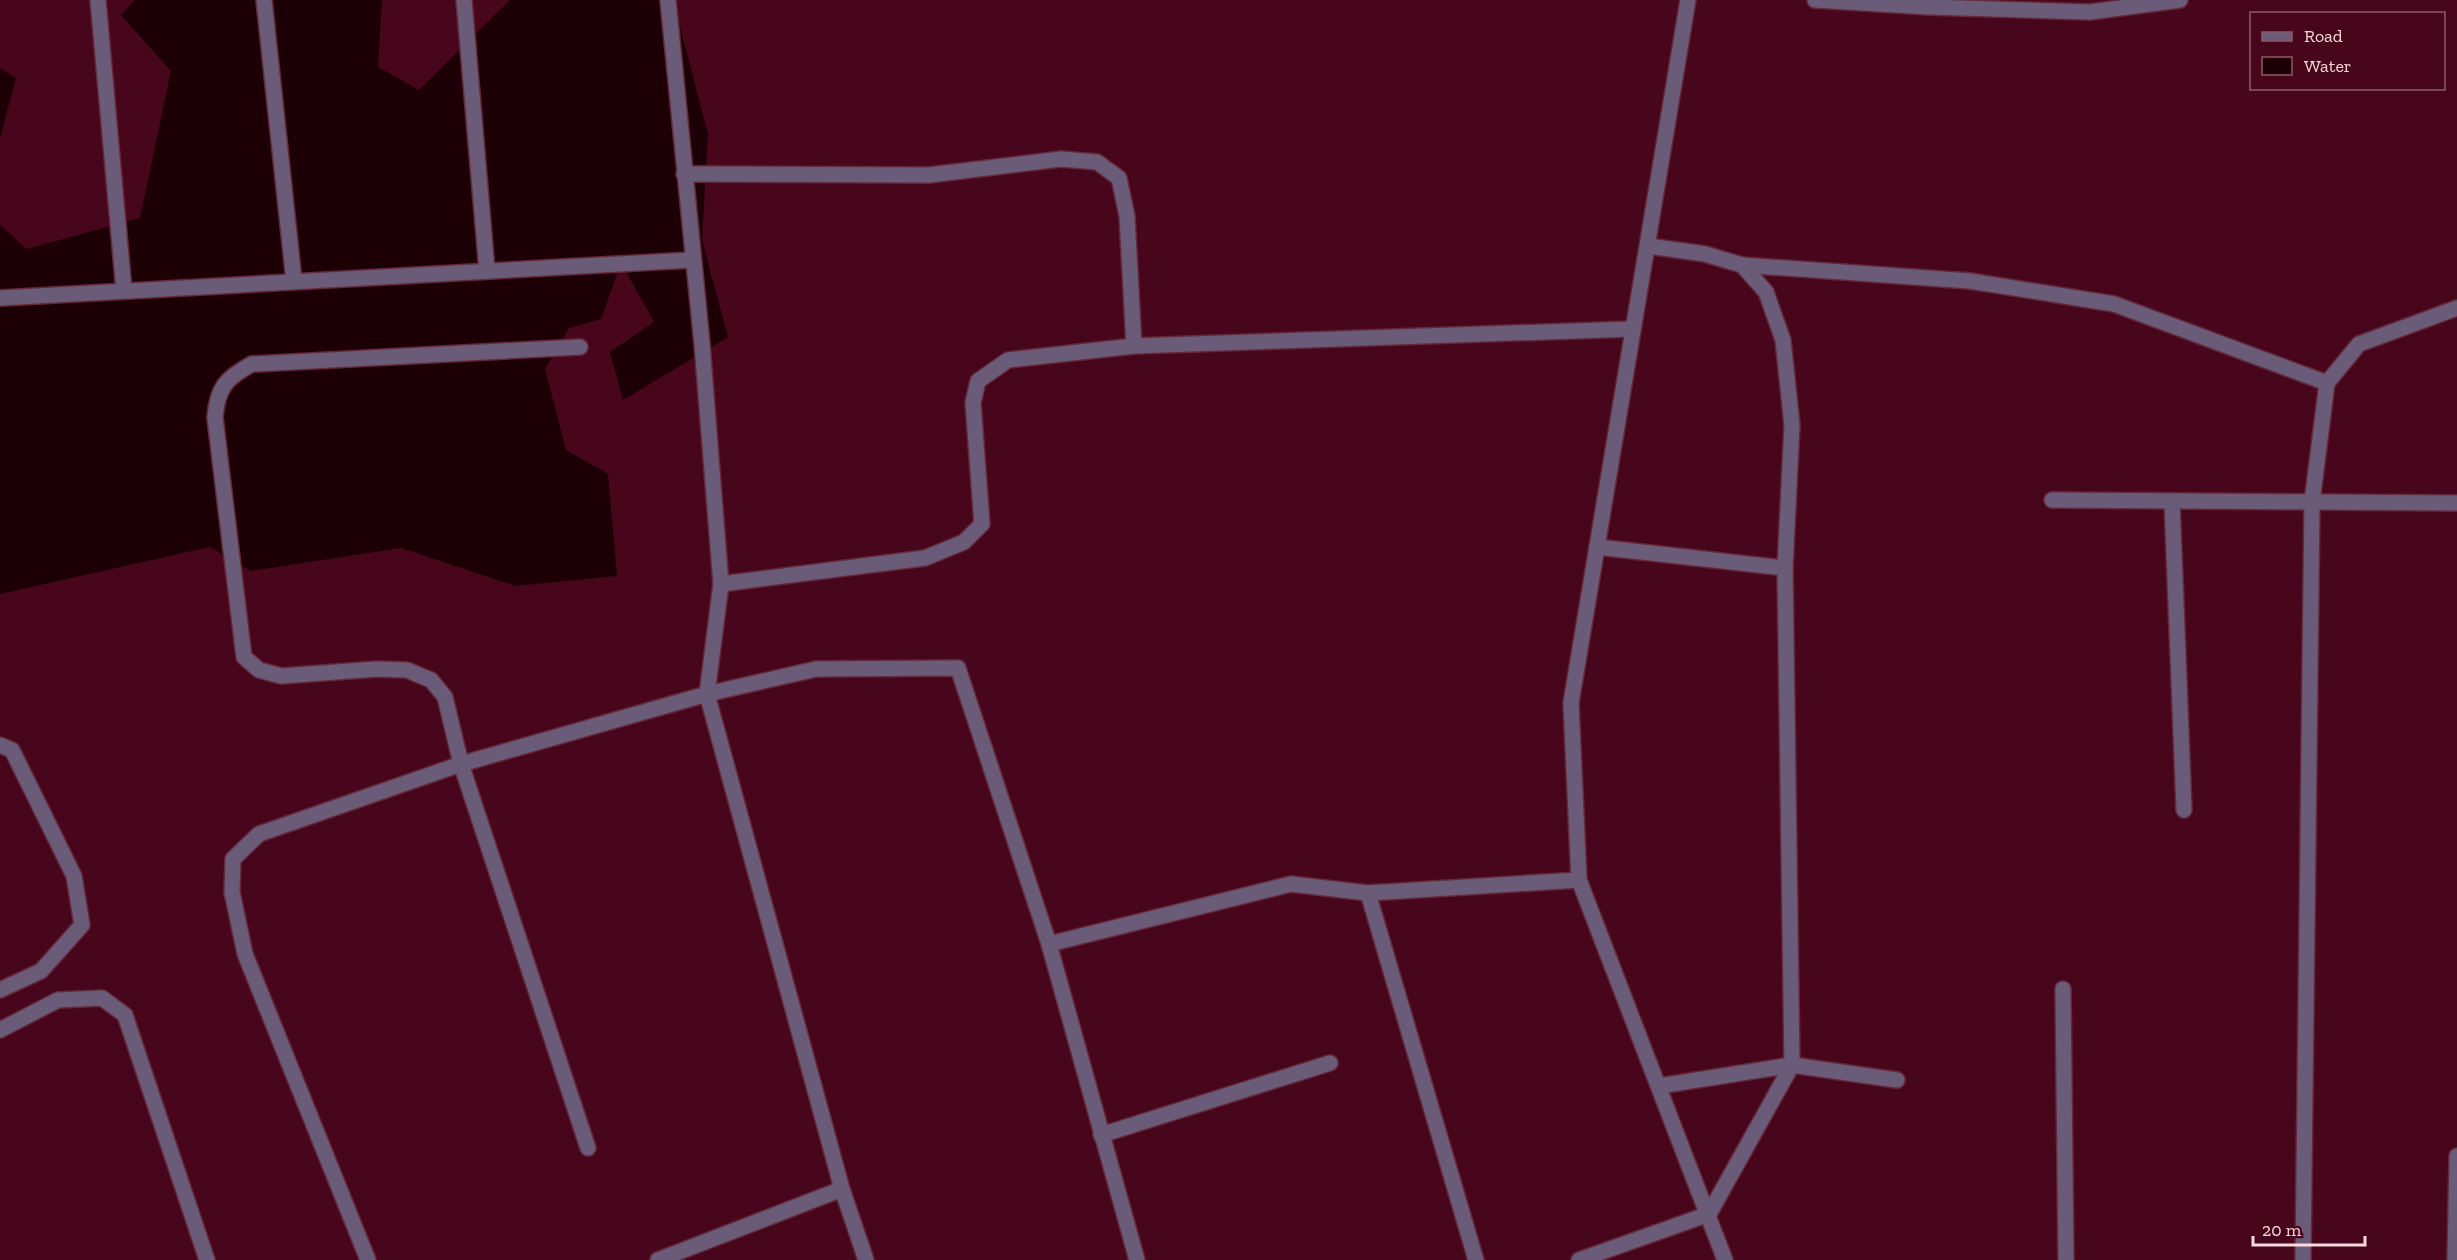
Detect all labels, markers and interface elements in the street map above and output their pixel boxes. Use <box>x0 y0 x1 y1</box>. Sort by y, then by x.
legend <box>2250 12 2445 90</box>
text: Road <box>2304 25 2343 47</box>
text: Water <box>2304 55 2351 77</box>
scale bar <box>2253 1209 2366 1247</box>
text: 20 m <box>2262 1219 2302 1241</box>

